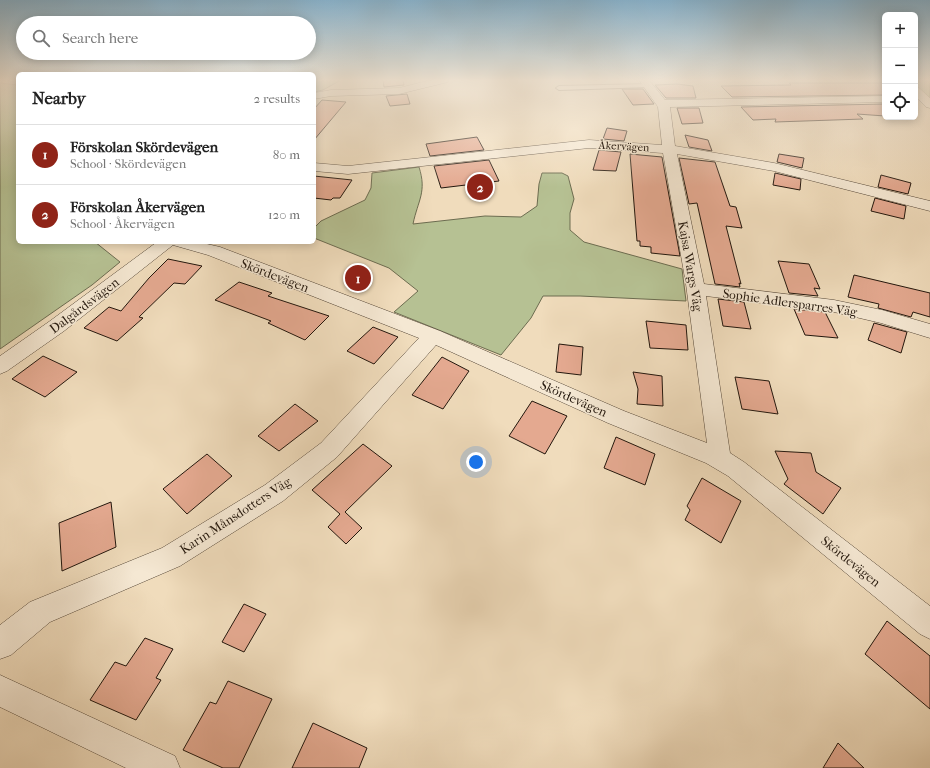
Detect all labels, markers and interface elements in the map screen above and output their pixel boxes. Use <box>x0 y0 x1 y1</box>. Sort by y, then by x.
map controls <box>882 12 918 120</box>
button: + <box>882 12 918 48</box>
search box <box>16 16 316 60</box>
icon: search <box>30 27 52 49</box>
text: Search here <box>62 29 138 47</box>
button: − <box>882 48 918 84</box>
button: locate <box>882 84 918 120</box>
text: Nearby <box>32 88 86 108</box>
text: 2 results <box>254 91 300 106</box>
text: Förskolan Skördevägen <box>70 138 218 156</box>
street label: Åkervägen <box>597 139 650 154</box>
text: 1 <box>43 147 47 162</box>
text: 80 m <box>273 147 300 162</box>
text: School · Skördevägen <box>70 156 186 171</box>
pin: 2 <box>467 172 493 202</box>
text: Förskolan Åkervägen <box>70 198 205 216</box>
text: 2 <box>42 207 48 222</box>
text: 120 m <box>268 207 300 222</box>
text: School · Åkervägen <box>70 216 175 231</box>
street label: Kajsa Wargs Väg <box>675 220 706 314</box>
street label: Skördevägen <box>239 256 311 295</box>
pin: 1 <box>345 263 371 293</box>
street label: Dalgårdsvägen <box>47 274 122 336</box>
street label: Sophie Adlersparres Väg <box>722 286 859 320</box>
street label: Skördevägen <box>538 377 610 420</box>
your location <box>466 452 486 472</box>
street label: Karin Månsdotters Väg <box>177 473 294 557</box>
street label: Skördevägen <box>818 533 884 590</box>

